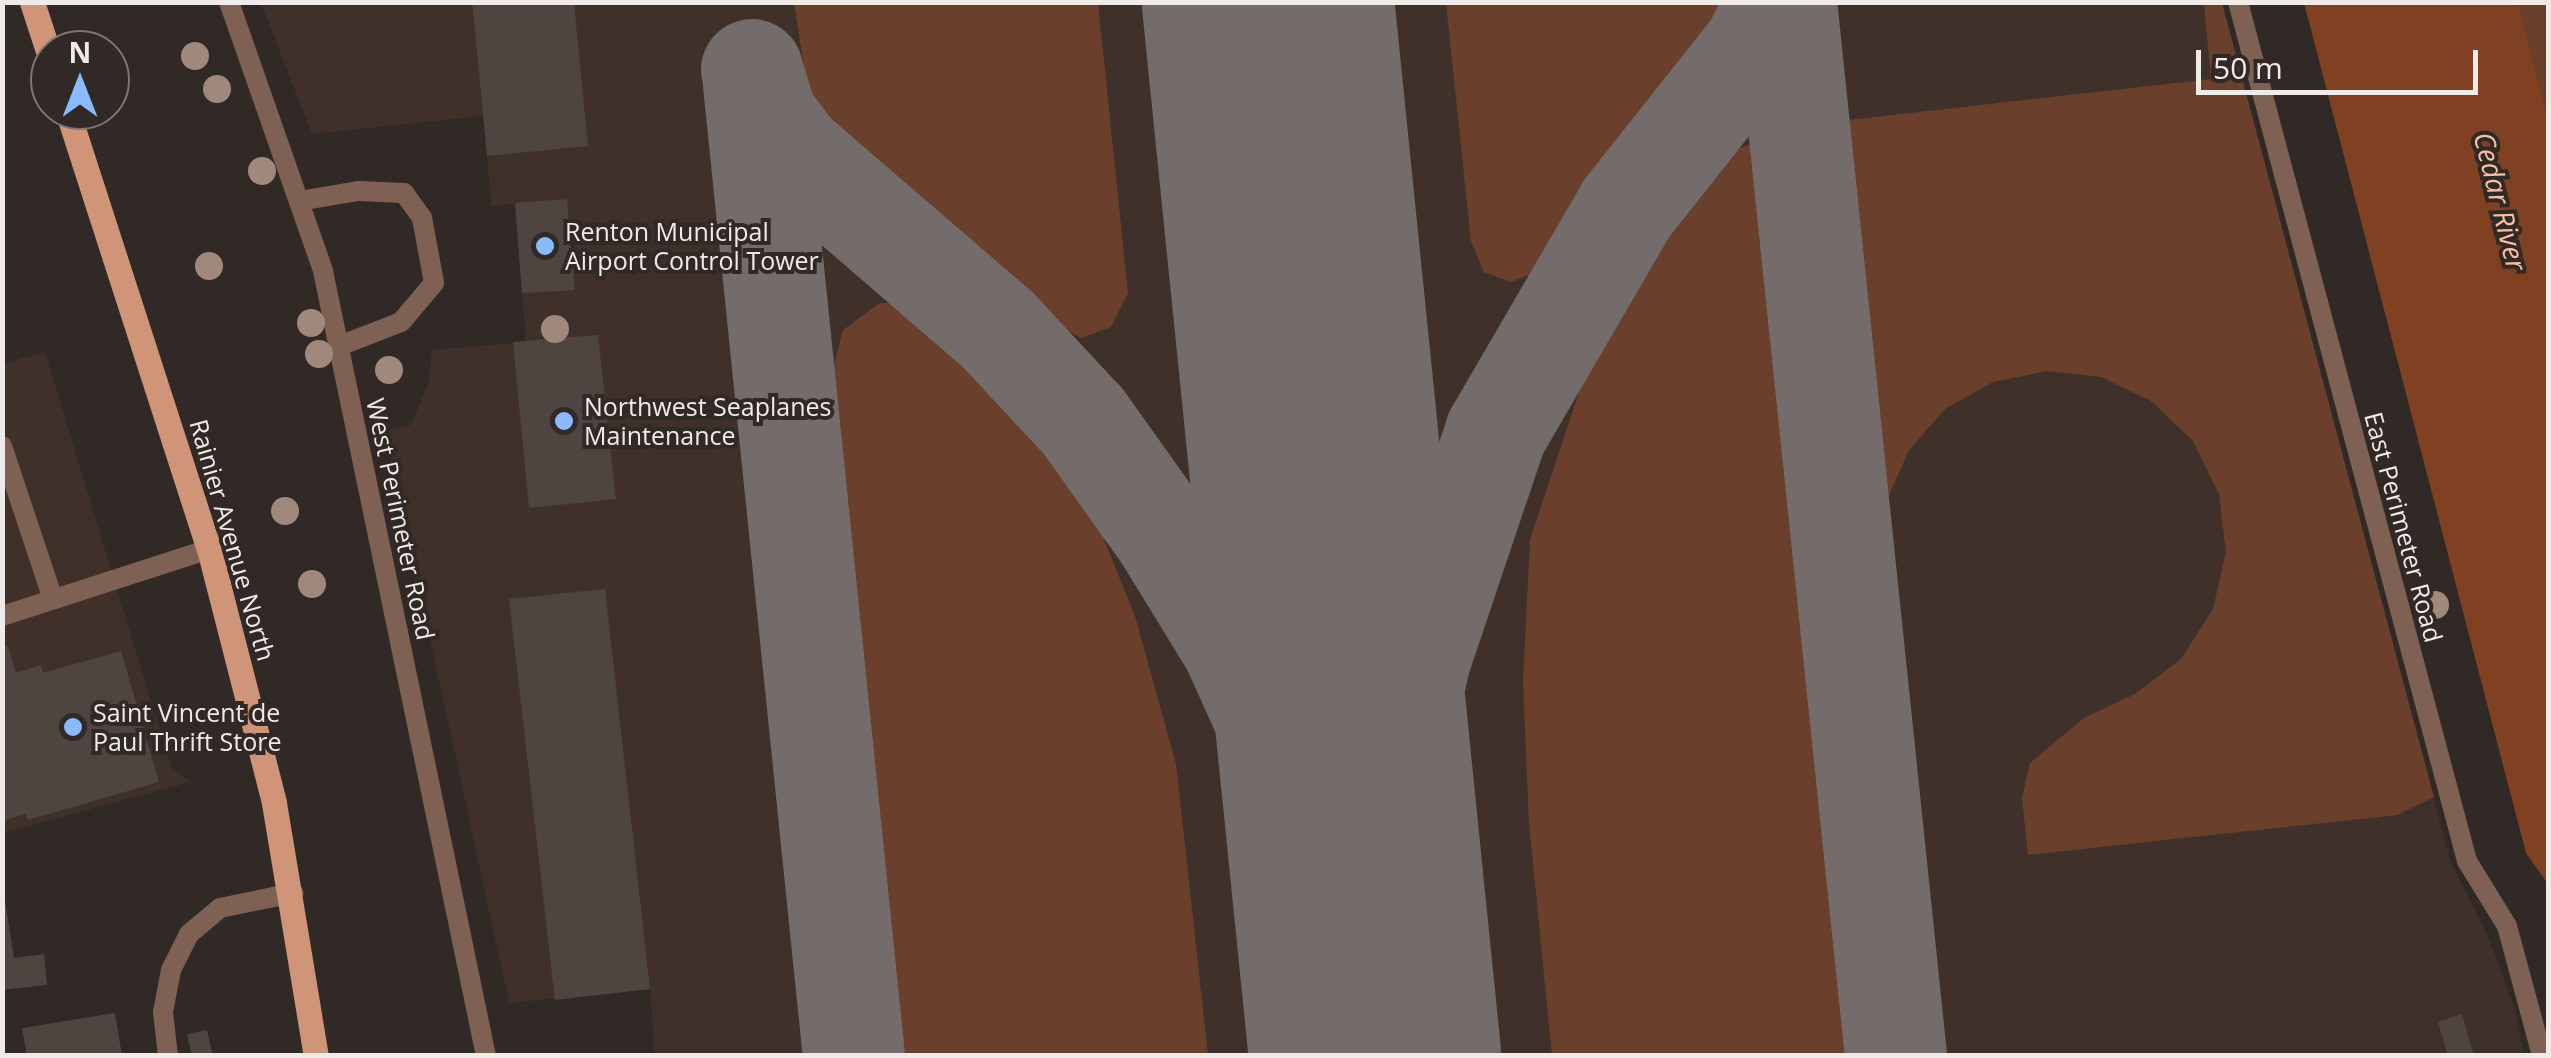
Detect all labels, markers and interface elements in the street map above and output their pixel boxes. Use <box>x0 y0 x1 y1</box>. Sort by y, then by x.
north arrow <box>30 30 130 130</box>
scale bar <box>2201 30 2484 92</box>
text: N <box>69 33 91 71</box>
text: 50 m <box>2213 47 2283 88</box>
water label: Cedar River <box>2468 128 2534 274</box>
place label: Renton Municipal Airport Control Tower <box>565 217 819 276</box>
marker: Renton Municipal Airport Control Tower <box>534 235 556 257</box>
place label: Northwest Seaplanes Maintenance <box>584 392 831 451</box>
street label: West Perimeter Road <box>361 395 441 643</box>
street label: East Perimeter Road <box>2359 409 2449 645</box>
marker: Northwest Seaplanes Maintenance <box>553 410 575 432</box>
street label: Rainier Avenue North <box>184 416 282 664</box>
place label: Saint Vincent de Paul Thrift Store <box>93 698 281 757</box>
marker: Saint Vincent de Paul Thrift Store <box>62 716 84 738</box>

